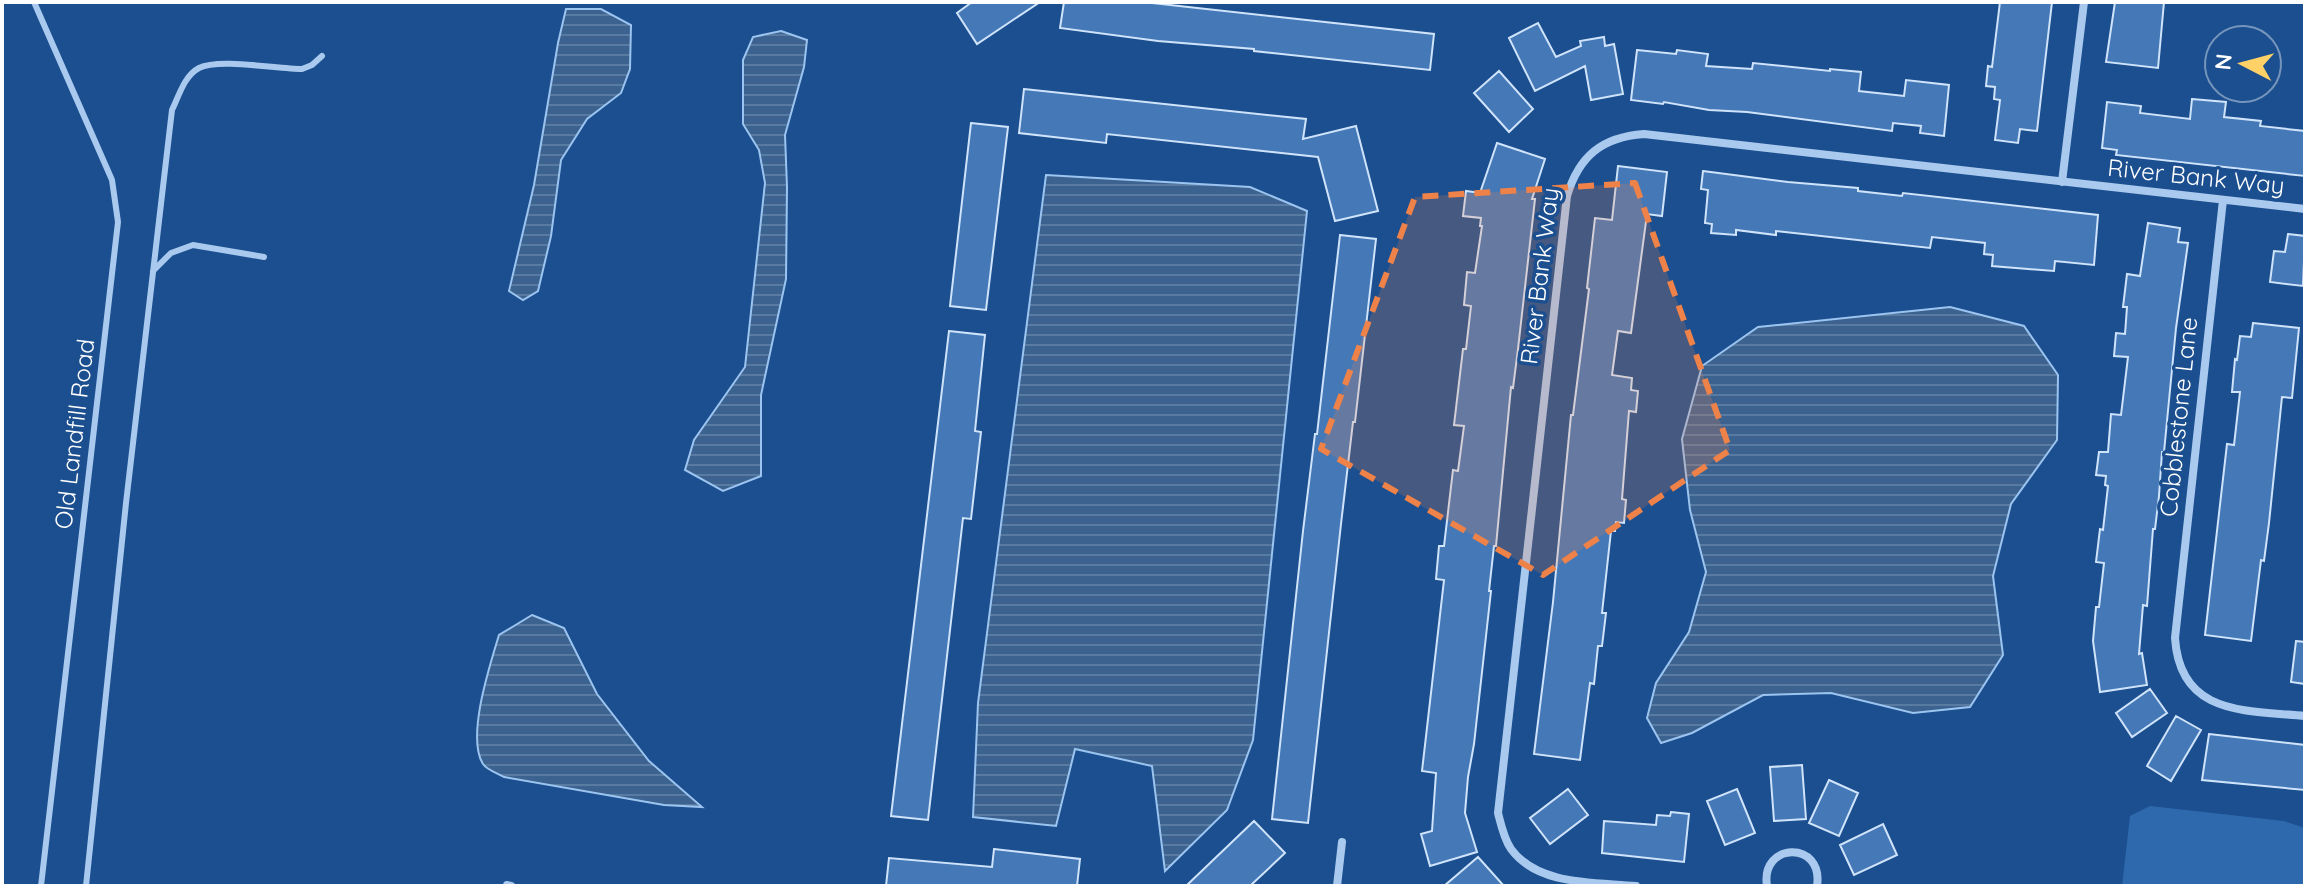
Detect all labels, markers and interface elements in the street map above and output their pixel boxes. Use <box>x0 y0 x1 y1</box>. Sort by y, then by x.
north arrow <box>2203 24 2283 104</box>
text: N <box>2208 52 2238 71</box>
street label: River Bank Way <box>2106 152 2286 200</box>
street label: River Bank Way <box>1513 186 1565 366</box>
street label: Cobblestone Lane <box>2153 316 2203 518</box>
street label: Old Landfill Road <box>47 337 101 531</box>

